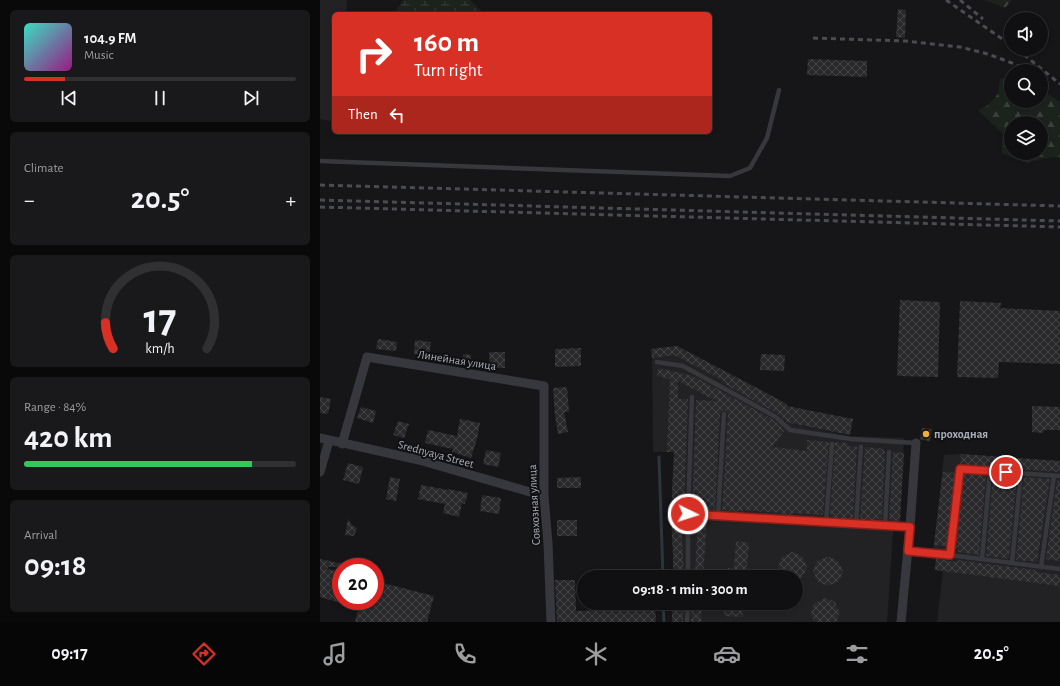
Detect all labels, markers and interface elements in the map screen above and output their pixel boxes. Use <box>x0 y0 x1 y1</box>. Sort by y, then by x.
map controls <box>1004 12 1048 160</box>
button: sound <box>1004 12 1048 56</box>
icon: right <box>348 28 400 80</box>
text: 160 m <box>414 29 479 57</box>
text: 104.9 FM <box>84 31 136 46</box>
text: Music <box>84 49 114 62</box>
text: Turn right <box>414 62 483 80</box>
button: search <box>1004 64 1048 108</box>
icon: previous <box>58 87 80 109</box>
icon: pause <box>149 87 171 109</box>
icon: next <box>240 87 262 109</box>
icon: left <box>386 104 408 126</box>
text: Then <box>348 107 378 122</box>
button: layers <box>1004 116 1048 160</box>
text: Climate <box>24 162 63 175</box>
text: 20.5° <box>131 184 189 214</box>
text: − <box>24 189 35 211</box>
text: + <box>285 189 296 211</box>
text: 17 <box>144 299 176 340</box>
text: km/h <box>145 342 175 356</box>
street label: Линейная улица <box>417 348 498 373</box>
text: Range · 84% <box>24 401 86 414</box>
text: 420 km <box>24 423 112 453</box>
place label: проходная <box>934 428 988 440</box>
marker: проходная <box>921 429 931 439</box>
street label: Srednyaya Street <box>396 438 475 471</box>
pin <box>989 455 1023 489</box>
icon: arrive <box>995 461 1017 483</box>
street label: Совхозная улица <box>526 464 543 546</box>
position arrow <box>667 493 709 535</box>
text: Arrival <box>24 529 57 542</box>
text: 09:18 <box>24 551 87 581</box>
speed limit sign: 20 <box>332 558 384 610</box>
text: 09:18 · 1 min · 300 m <box>632 582 748 597</box>
icon: directions <box>190 640 218 668</box>
icon: music <box>321 640 349 668</box>
icon: phone <box>451 640 479 668</box>
icon: climate <box>582 640 610 668</box>
icon: car <box>713 640 741 668</box>
icon: filters <box>843 640 871 668</box>
text: 09:17 <box>51 645 88 663</box>
text: 20.5° <box>974 645 1009 663</box>

